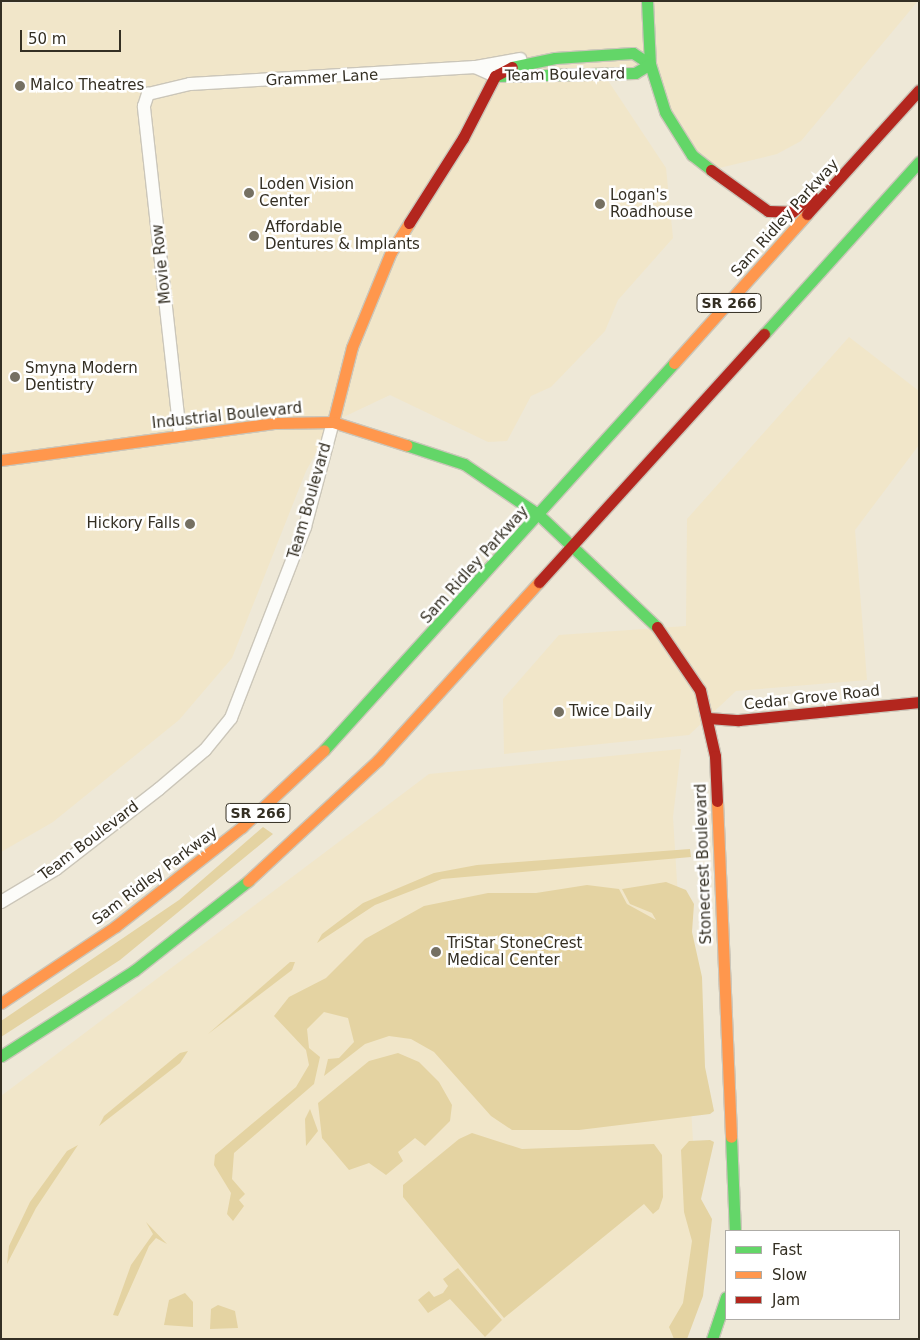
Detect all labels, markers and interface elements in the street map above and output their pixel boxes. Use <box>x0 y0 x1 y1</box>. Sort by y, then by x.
scale bar <box>22 20 124 52</box>
text: 50 m <box>28 30 66 48</box>
street label: Team Boulevard <box>505 65 625 85</box>
street label: Grammer Lane <box>265 66 379 90</box>
place label: Malco Theatres <box>30 77 144 95</box>
marker: Malco Theatres <box>14 80 26 92</box>
street label: Sam Ridley Parkway <box>727 155 843 281</box>
place label: Loden Vision Center <box>259 175 354 210</box>
place label: Logan's Roadhouse <box>610 186 693 221</box>
marker: Loden Vision Center <box>243 187 255 199</box>
marker: Logan's Roadhouse <box>594 198 606 210</box>
place label: Affordable Dentures & Implants <box>265 218 420 253</box>
street label: Movie Row <box>149 223 175 305</box>
marker: Affordable Dentures & Implants <box>247 229 261 243</box>
road number: SR 266 <box>696 292 762 314</box>
place label: Smyna Modern Dentistry <box>25 359 138 394</box>
marker: Smyna Modern Dentistry <box>9 371 21 383</box>
street label: Industrial Boulevard <box>151 399 303 433</box>
street label: Team Boulevard <box>285 441 335 561</box>
street label: Sam Ridley Parkway <box>417 502 533 628</box>
place label: Hickory Falls <box>87 515 180 533</box>
marker: Hickory Falls <box>184 518 196 530</box>
street label: Cedar Grove Road <box>743 682 881 714</box>
place label: Twice Daily <box>569 703 652 721</box>
marker: Twice Daily <box>553 706 565 718</box>
street label: Stonecrest Boulevard <box>692 783 716 945</box>
street label: Team Boulevard <box>36 798 142 884</box>
road number: SR 266 <box>226 801 290 824</box>
street label: Sam Ridley Parkway <box>89 823 221 929</box>
place label: TriStar StoneCrest Medical Center <box>447 934 582 969</box>
marker: TriStar StoneCrest Medical Center <box>429 945 443 959</box>
legend <box>725 1230 900 1320</box>
text: Fast <box>772 1241 802 1259</box>
text: Slow <box>772 1266 807 1284</box>
text: Jam <box>772 1291 800 1309</box>

